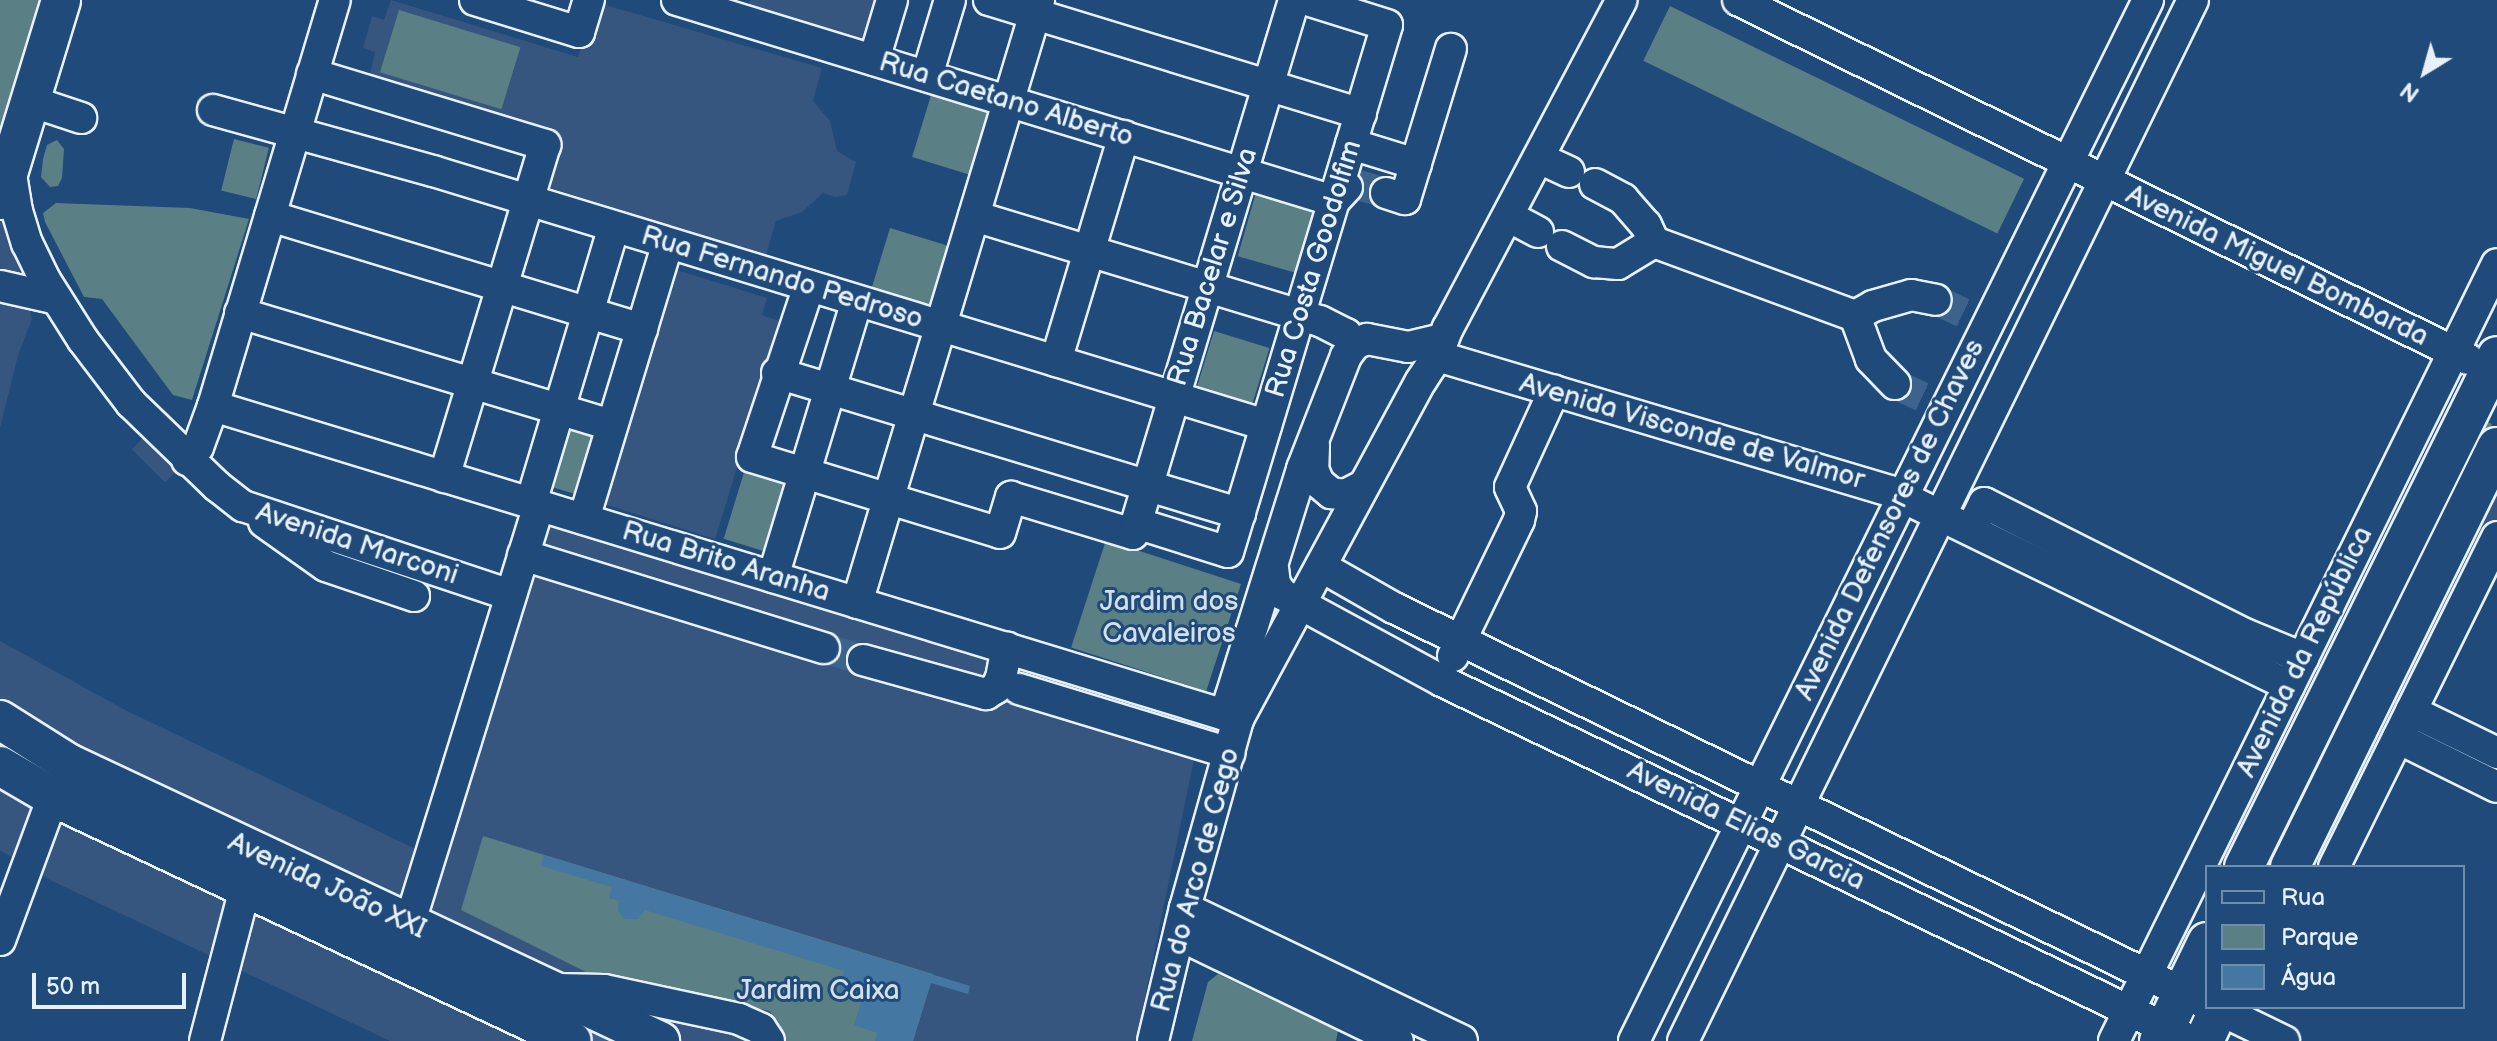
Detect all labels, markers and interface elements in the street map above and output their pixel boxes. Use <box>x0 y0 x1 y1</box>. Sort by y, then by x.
north arrow <box>2385 32 2465 112</box>
street label: Rua Caetano Alberto <box>875 45 1137 155</box>
text: N <box>2396 76 2425 107</box>
street label: Rua Costa Goodolfim <box>1259 136 1369 402</box>
street label: Rua Bacelar e Silva <box>1161 144 1265 390</box>
street label: Avenida Miguel Bombarda <box>2120 178 2434 354</box>
street label: Rua Fernando Pedroso <box>637 219 927 337</box>
street label: Avenida Defensores de Chaves <box>1788 334 1992 706</box>
street label: Avenida Visconde de Valmor <box>1515 366 1869 498</box>
street label: Avenida Marconi <box>252 495 462 593</box>
street label: Rua Brito Aranha <box>618 514 834 610</box>
street label: Avenida da República <box>2230 521 2380 783</box>
park label: Jardim dos Cavaleiros <box>1100 585 1238 651</box>
street label: Rua do Arco de Cego <box>1145 744 1247 1016</box>
street label: Avenida Elias Garcia <box>1622 754 1870 898</box>
street label: Avenida João XXI <box>221 825 433 947</box>
legend <box>2205 865 2465 1009</box>
text: Rua <box>2281 883 2325 912</box>
text: Parque <box>2281 923 2359 952</box>
scale bar <box>36 957 190 1007</box>
text: Água <box>2281 963 2336 992</box>
text: 50 m <box>46 972 100 1001</box>
park label: Jardim Caixa <box>736 974 900 1008</box>

